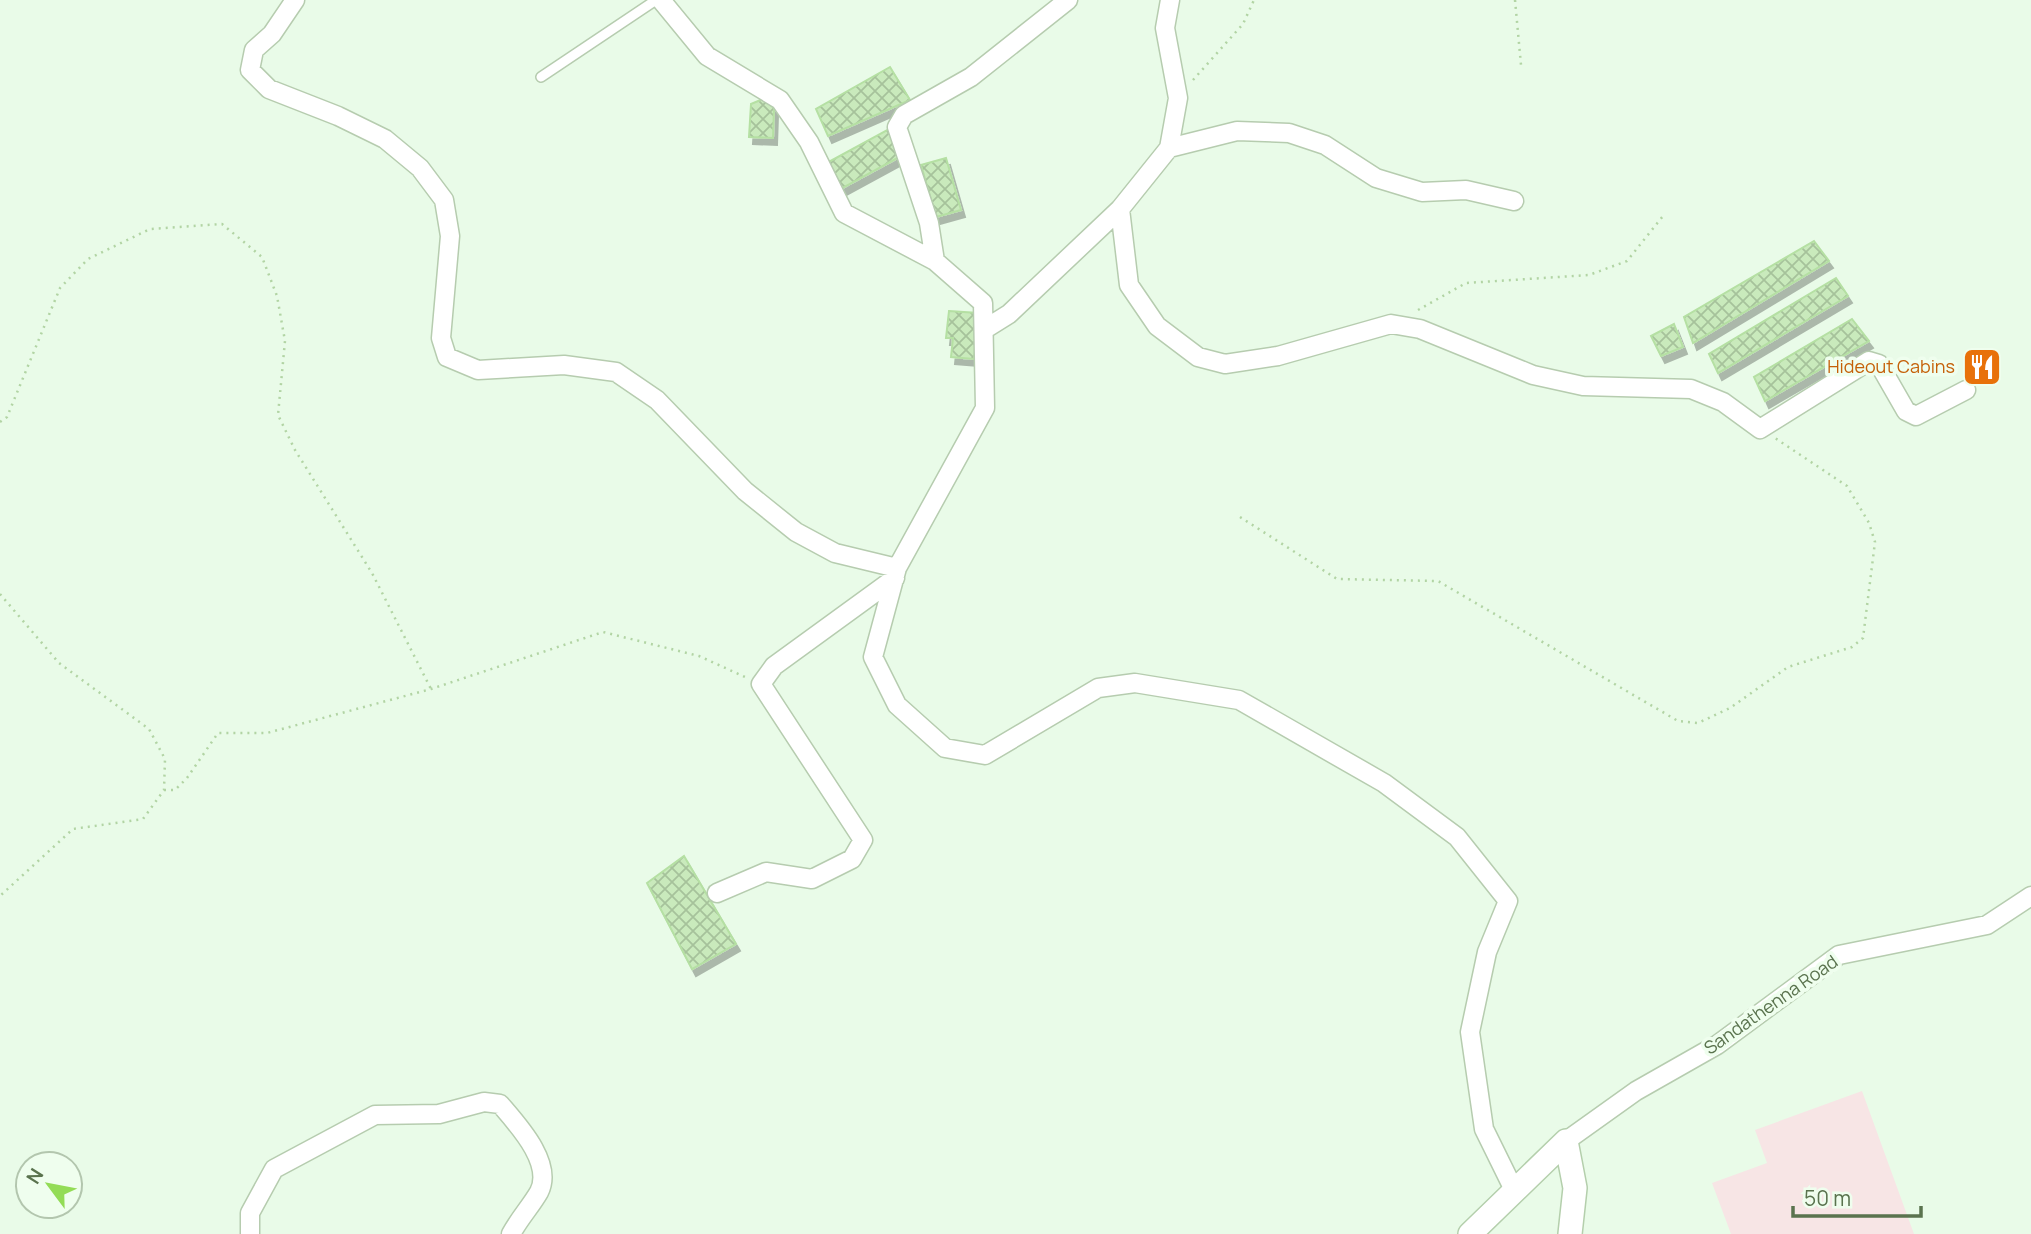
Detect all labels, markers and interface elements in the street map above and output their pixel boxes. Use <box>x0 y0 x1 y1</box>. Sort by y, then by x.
restaurant icon: Hideout Cabins <box>1961 346 2003 388</box>
place label: Hideout Cabins <box>1827 354 1955 378</box>
street label: Sandathenna Road <box>1699 949 1842 1059</box>
north arrow <box>14 1150 84 1220</box>
text: N <box>20 1163 49 1189</box>
scale bar <box>1793 1174 1921 1218</box>
text: 50 m <box>1804 1184 1851 1212</box>

